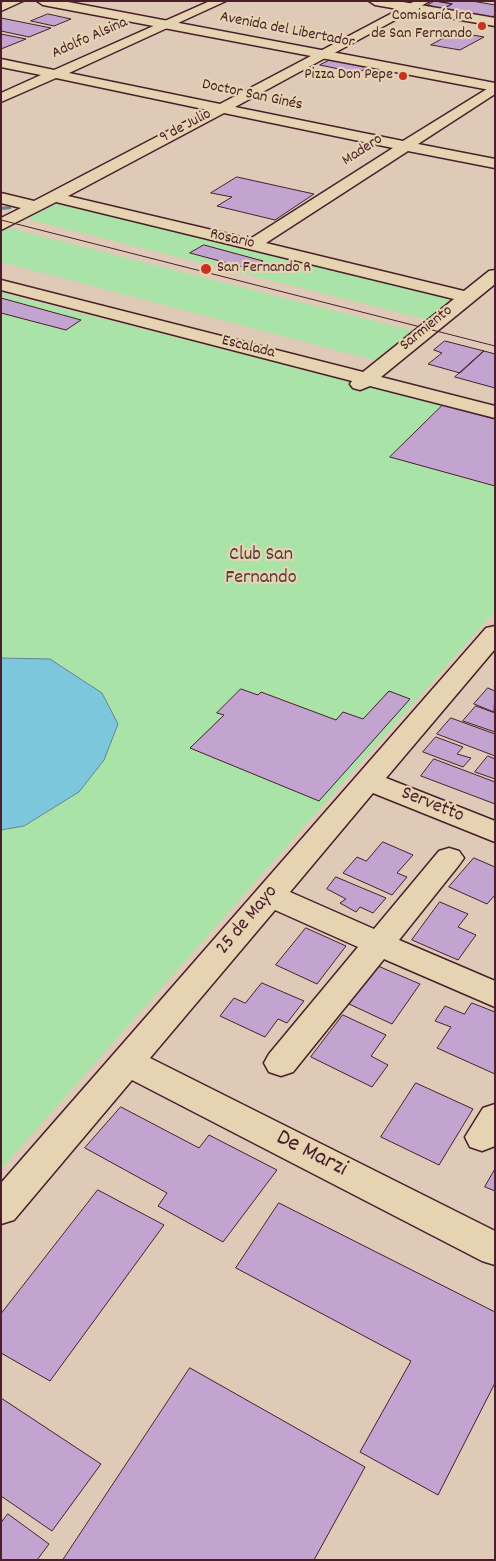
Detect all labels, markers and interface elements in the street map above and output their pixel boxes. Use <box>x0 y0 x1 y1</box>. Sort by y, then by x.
place label: Comisaría 1ra de San Fernando <box>371 7 472 45</box>
street label: Avenida del Libertador <box>218 9 356 53</box>
street label: Adolfo Alsina <box>49 14 131 64</box>
marker: Comisaría 1ra de San Fernando <box>476 20 488 32</box>
place label: Pizza Don Pepe <box>304 66 393 86</box>
marker: Pizza Don Pepe <box>397 70 409 82</box>
street label: Doctor San Ginés <box>200 76 304 116</box>
street label: 9 de Julio <box>157 105 215 149</box>
street label: Madero <box>339 131 387 171</box>
street label: Rosario <box>208 226 256 254</box>
place label: San Fernando R <box>217 259 311 279</box>
marker: San Fernando R <box>199 262 213 276</box>
street label: Sarmiento <box>397 302 457 356</box>
street label: Escalada <box>219 332 277 364</box>
park label: Club San Fernando <box>225 544 297 591</box>
street label: Servetto <box>397 783 467 829</box>
street label: 25 de Mayo <box>212 881 284 961</box>
street label: De Marzi <box>271 1125 351 1185</box>

